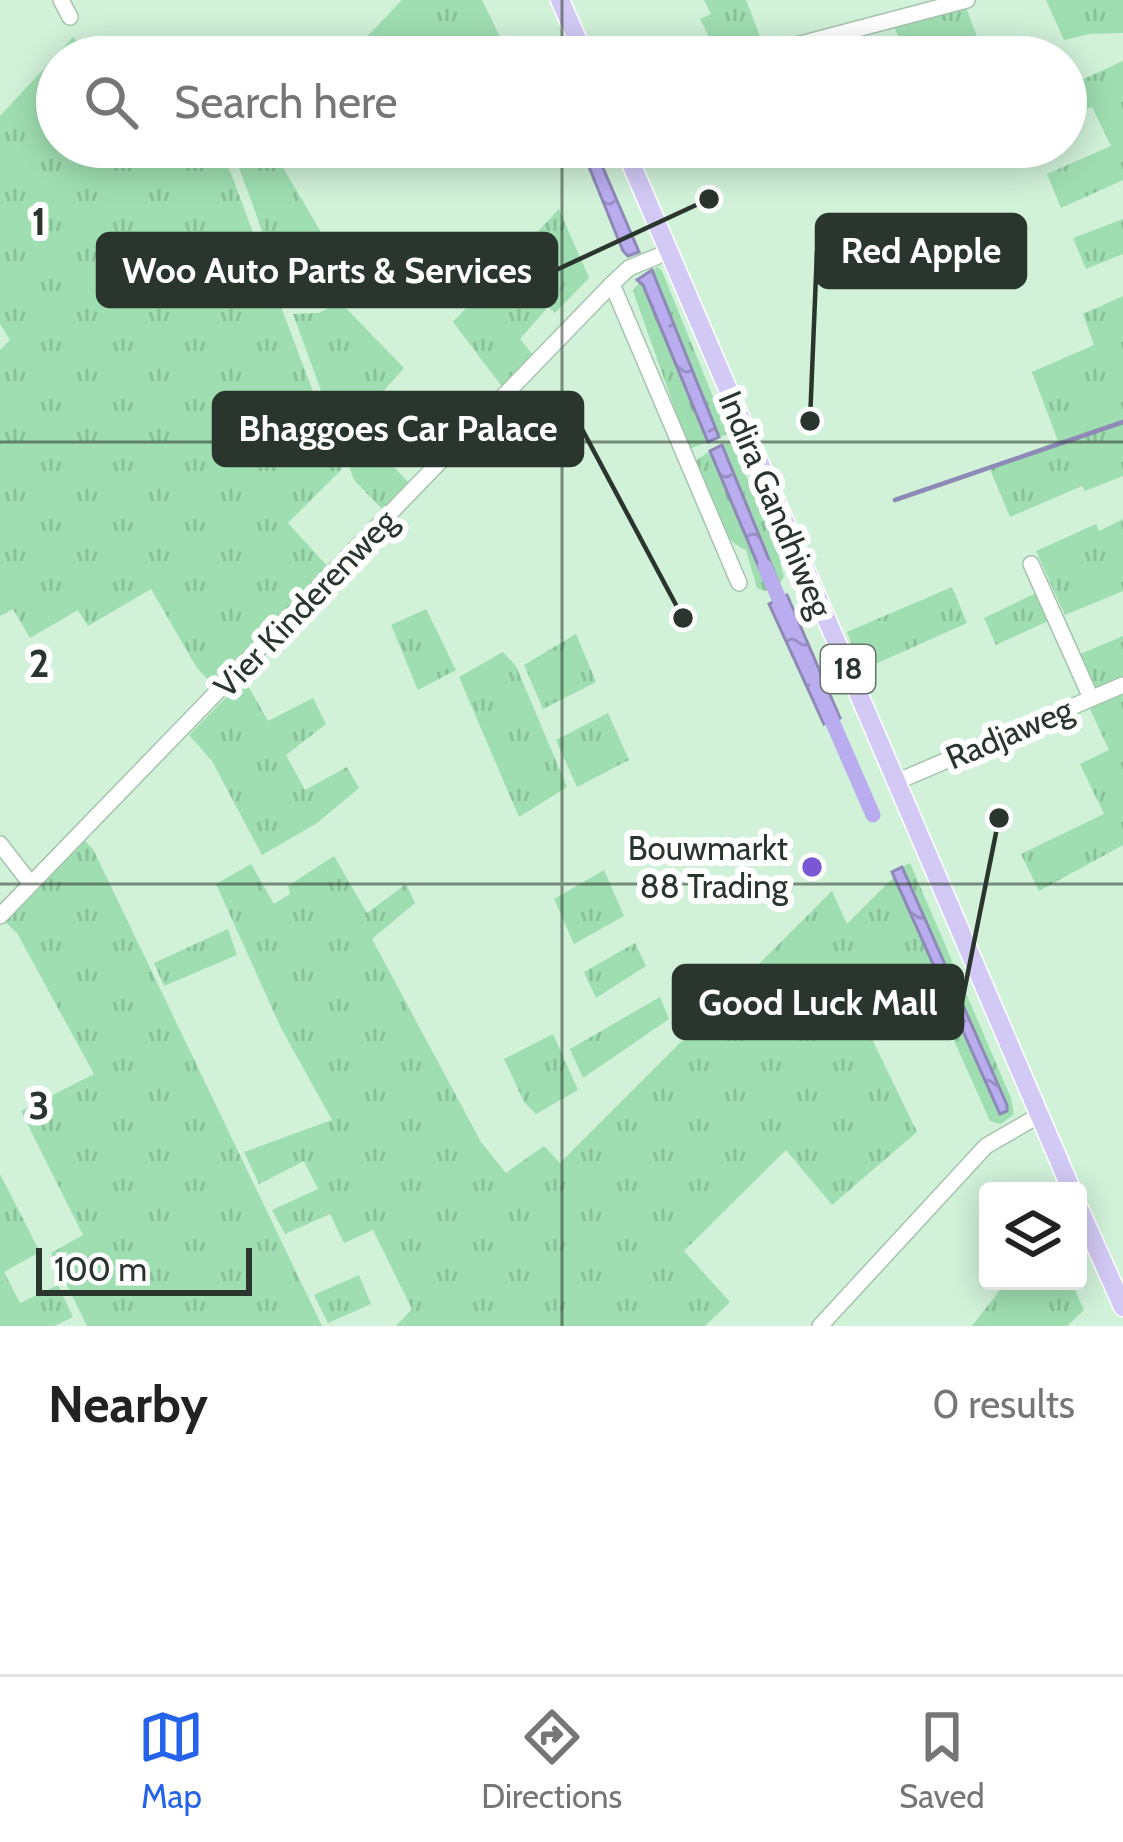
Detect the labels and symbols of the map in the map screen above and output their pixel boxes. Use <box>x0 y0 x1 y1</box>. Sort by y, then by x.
text: 1 <box>32 197 46 245</box>
callout: Red Apple <box>817 215 1025 287</box>
text: Red Apple <box>841 228 1001 272</box>
callout: Woo Auto Parts & Services <box>98 234 556 306</box>
text: Woo Auto Parts & Services <box>122 248 532 292</box>
street label: Indira Gandhiweg <box>710 385 842 624</box>
callout: Bhaggoes Car Palace <box>214 393 582 465</box>
text: Bhaggoes Car Palace <box>238 406 558 450</box>
street label: Vier Kinderenweg <box>205 500 405 705</box>
text: 2 <box>29 639 49 687</box>
road number: 18 <box>821 645 875 693</box>
street label: Radjaweg <box>940 688 1079 777</box>
place label: Bouwmarkt 88 Trading <box>628 828 789 906</box>
marker: Bouwmarkt 88 Trading <box>799 854 825 880</box>
callout: Good Luck Mall <box>674 966 962 1038</box>
text: Good Luck Mall <box>698 980 938 1024</box>
text: 3 <box>28 1081 50 1129</box>
scale bar <box>36 1242 252 1295</box>

